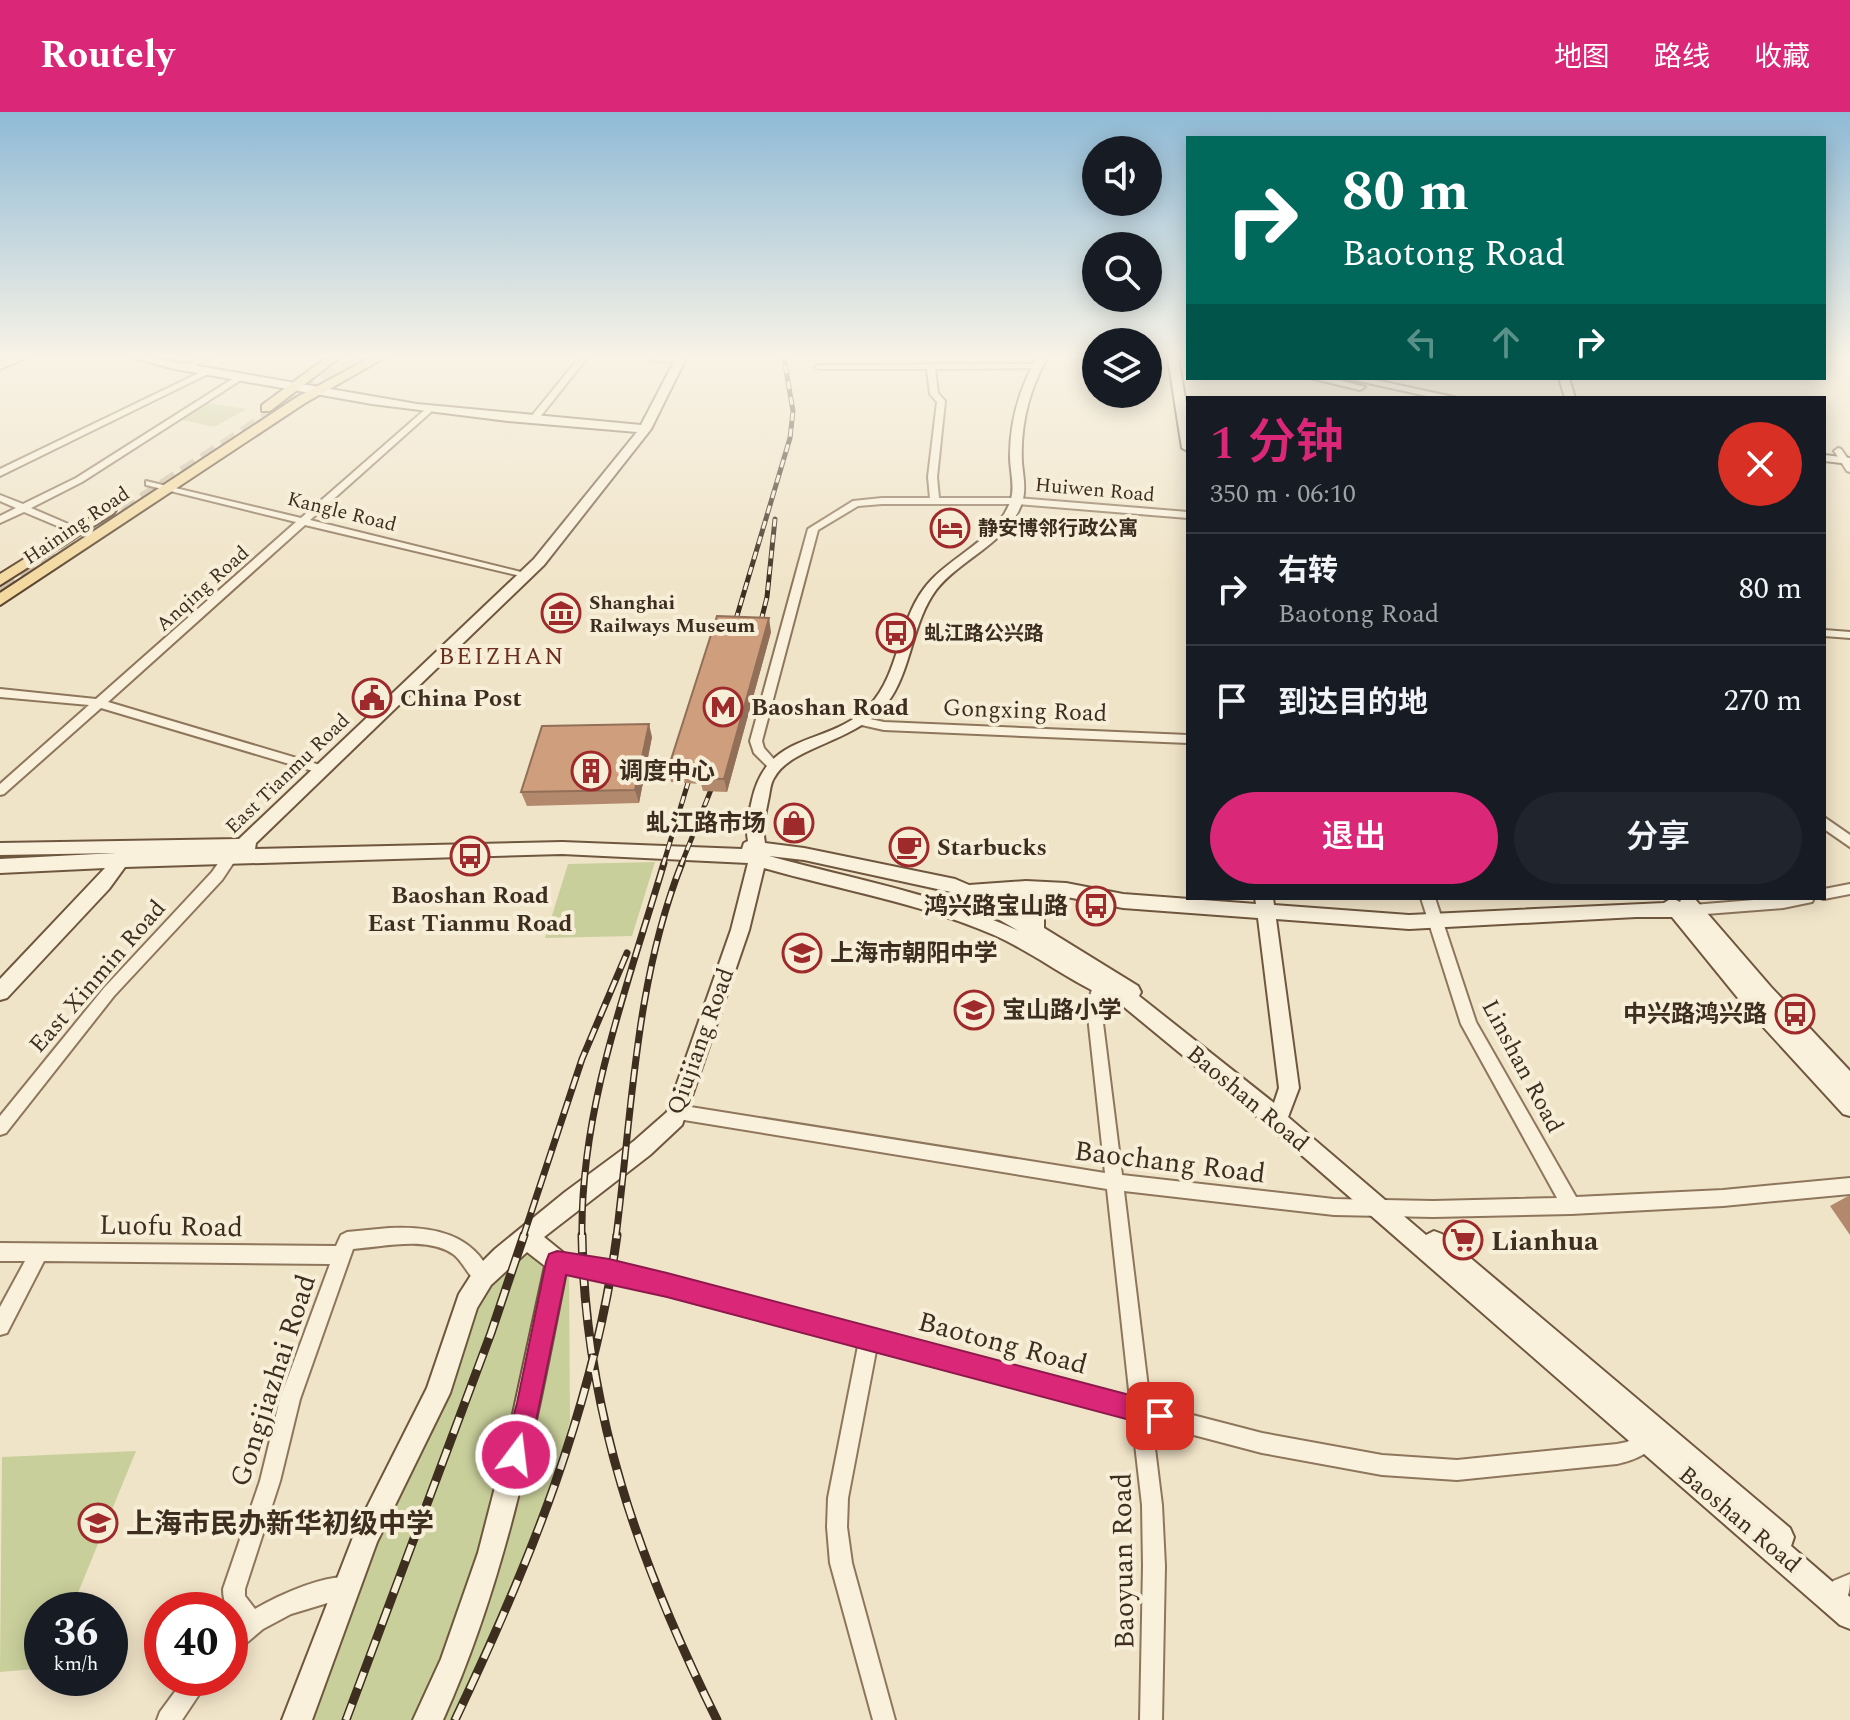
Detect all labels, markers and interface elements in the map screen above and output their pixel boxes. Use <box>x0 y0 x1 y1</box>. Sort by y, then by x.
text: Routely <box>40 27 174 85</box>
text: 地图 <box>1554 36 1610 79</box>
text: 路线 <box>1654 36 1710 79</box>
text: 收藏 <box>1754 36 1810 79</box>
map controls <box>1082 136 1162 408</box>
button: sound <box>1082 136 1162 216</box>
text: 80 m <box>1342 150 1469 235</box>
icon: right <box>1210 168 1314 272</box>
text: Baotong Road <box>1342 227 1566 282</box>
button: search <box>1082 232 1162 312</box>
icon: left <box>1400 320 1444 364</box>
icon: ahead <box>1484 320 1528 364</box>
icon: right <box>1568 320 1612 364</box>
button: layers <box>1082 328 1162 408</box>
text: 1 分钟 <box>1210 407 1344 480</box>
button: close <box>1718 422 1802 506</box>
street label: Huiwen Road <box>1034 470 1156 510</box>
text: 350 m · 06:10 <box>1210 474 1356 514</box>
street label: Haining Road <box>17 479 136 573</box>
street label: Kangle Road <box>284 484 400 540</box>
hotel icon: 静安博邻行政公寓 <box>929 507 971 549</box>
place label: 静安博邻行政公寓 <box>978 514 1138 544</box>
street label: Anqing Road <box>149 539 256 639</box>
text: 右转 <box>1278 548 1338 594</box>
text: 80 m <box>1739 566 1802 612</box>
icon: right <box>1210 567 1254 611</box>
place label: Shanghai Railways Museum <box>589 588 755 641</box>
museum icon: Shanghai Railways Museum <box>540 592 582 634</box>
text: Baotong Road <box>1278 594 1439 634</box>
bus stop icon: 虬江路公兴路 <box>875 612 917 654</box>
place label: 虬江路公兴路 <box>924 619 1044 649</box>
district label: BEIZHAN <box>439 639 565 675</box>
public building icon: China Post <box>351 677 393 719</box>
text: 270 m <box>1724 678 1802 724</box>
icon: arrive <box>1210 679 1254 723</box>
text: 到达目的地 <box>1278 680 1428 726</box>
place label: China Post <box>400 681 522 717</box>
metro station icon: Baoshan Road <box>702 686 744 728</box>
place label: Baoshan Road <box>751 690 909 726</box>
street label: Gongxing Road <box>942 690 1108 732</box>
street label: East Tianmu Road <box>219 706 357 841</box>
building icon: 调度中心 <box>570 750 612 792</box>
place label: 调度中心 <box>619 754 715 790</box>
button: 退出 <box>1210 792 1498 884</box>
button: 分享 <box>1514 792 1802 884</box>
shop icon: 虬江路市场 <box>773 802 815 844</box>
place label: 虬江路市场 <box>646 806 766 842</box>
cafe icon: Starbucks <box>888 826 930 868</box>
place label: Starbucks <box>937 830 1047 866</box>
bus stop icon: Baoshan Road East Tianmu Road <box>449 835 491 877</box>
place label: Baoshan Road East Tianmu Road <box>368 878 572 942</box>
bus stop icon: 鸿兴路宝山路 <box>1075 885 1117 927</box>
place label: 鸿兴路宝山路 <box>924 889 1068 925</box>
street label: East Xinmin Road <box>21 892 175 1061</box>
school or university icon: 上海市朝阳中学 <box>781 932 823 974</box>
place label: 上海市朝阳中学 <box>830 936 998 972</box>
street label: Qiujiang Road <box>658 963 744 1120</box>
school or university icon: 宝山路小学 <box>953 989 995 1031</box>
place label: 宝山路小学 <box>1002 993 1122 1029</box>
street label: Linshan Road <box>1472 993 1572 1140</box>
bus stop icon: 中兴路鸿兴路 <box>1774 993 1816 1035</box>
place label: 中兴路鸿兴路 <box>1623 997 1767 1033</box>
street label: Baoshan Road <box>1178 1037 1317 1161</box>
street label: Baochang Road <box>1072 1129 1268 1196</box>
street label: Luofu Road <box>99 1204 243 1249</box>
supermarket icon: Lianhua <box>1442 1219 1484 1261</box>
place label: Lianhua <box>1491 1220 1599 1263</box>
street label: Gongjiazhai Road <box>219 1269 328 1492</box>
street label: Baotong Road <box>913 1300 1092 1387</box>
pin <box>1126 1382 1194 1450</box>
icon: arrive <box>1138 1394 1182 1438</box>
position arrow <box>474 1413 558 1497</box>
street label: Baoshan Road <box>1670 1458 1809 1582</box>
street label: Baoyuan Road <box>1100 1472 1147 1650</box>
school or university icon: 上海市民办新华初级中学 <box>77 1502 119 1544</box>
place label: 上海市民办新华初级中学 <box>126 1503 434 1546</box>
speed limit sign: 40 <box>144 1592 248 1696</box>
text: 36 <box>54 1603 98 1664</box>
text: km/h <box>54 1649 99 1679</box>

